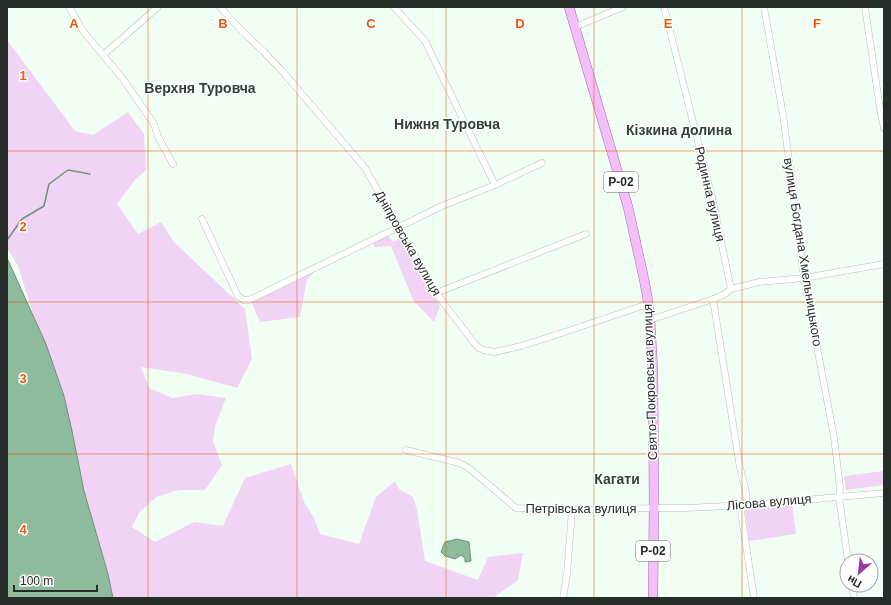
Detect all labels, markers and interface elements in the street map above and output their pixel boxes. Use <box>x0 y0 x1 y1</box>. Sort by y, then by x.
text: A <box>69 16 79 31</box>
text: B <box>218 16 228 31</box>
text: C <box>366 16 376 31</box>
text: D <box>515 16 525 31</box>
text: E <box>664 16 673 31</box>
text: F <box>813 16 821 31</box>
text: 1 <box>19 68 27 83</box>
district label: Верхня Туровча <box>144 80 256 96</box>
district label: Нижня Туровча <box>394 116 500 132</box>
district label: Кізкина долина <box>626 122 732 138</box>
street label: Родинна вулиця <box>692 145 728 243</box>
street label: вулиця Богдана Хмельницького <box>781 157 825 347</box>
road number: Р-02 <box>604 172 638 192</box>
street label: Дніпровська вулиця <box>372 188 444 298</box>
text: 2 <box>19 219 27 234</box>
street label: Свято-Покровська вулиця <box>640 304 660 460</box>
text: 3 <box>19 371 27 386</box>
district label: Кагати <box>594 471 640 487</box>
street label: Лісова вулиця <box>726 491 812 513</box>
street label: Петрівська вулиця <box>525 501 637 516</box>
text: 4 <box>19 522 27 537</box>
road number: Р-02 <box>636 541 670 561</box>
north arrow <box>839 553 879 593</box>
scale bar <box>14 567 97 593</box>
text: Пн <box>845 573 864 591</box>
text: 100 m <box>20 574 53 588</box>

